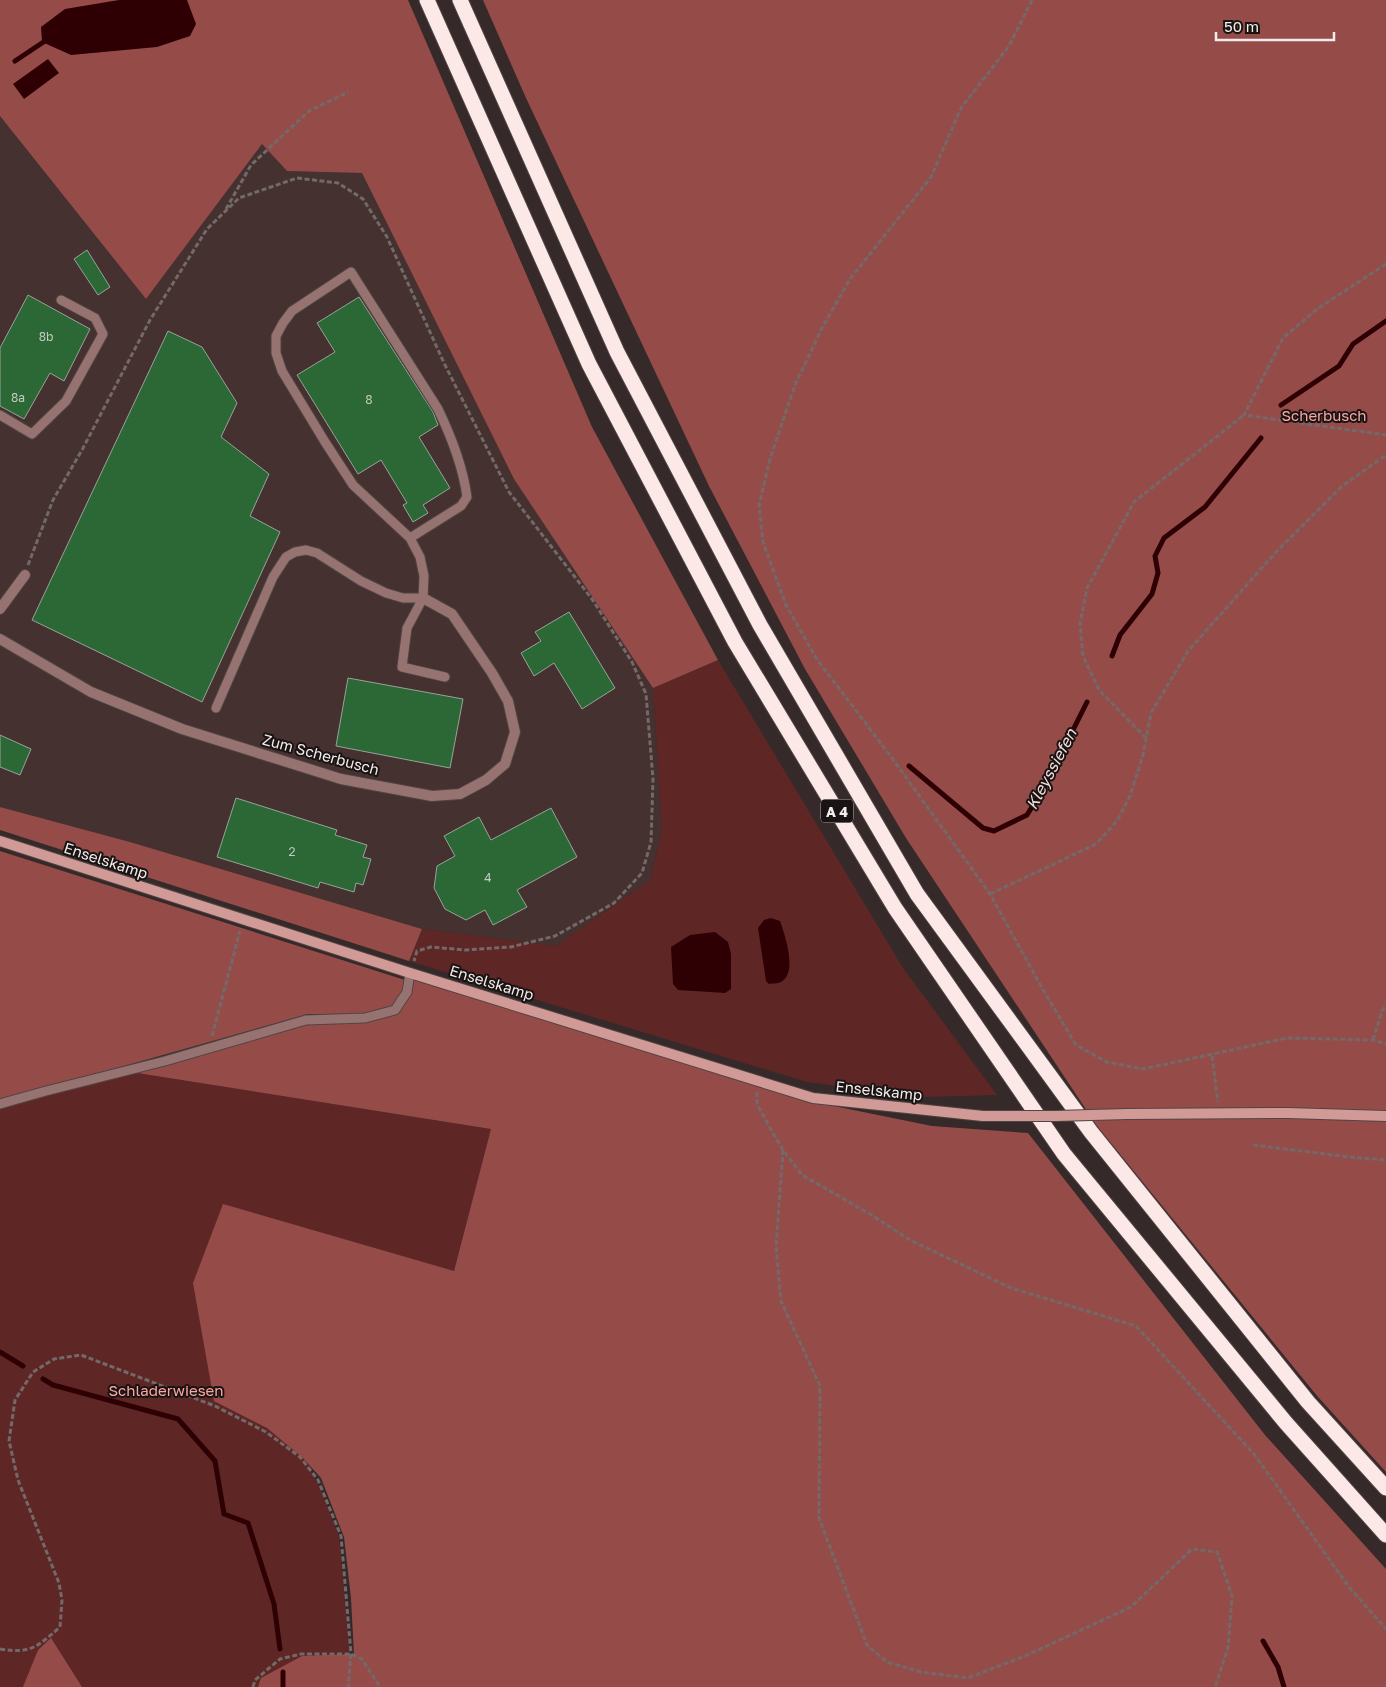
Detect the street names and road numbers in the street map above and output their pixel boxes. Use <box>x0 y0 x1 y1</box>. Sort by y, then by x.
street label: Zum Scherbusch <box>261 730 381 778</box>
road number: A 4 <box>821 799 853 822</box>
street label: Enselskamp <box>62 838 150 882</box>
street label: Enselskamp <box>448 961 536 1003</box>
street label: Enselskamp <box>835 1076 923 1104</box>

